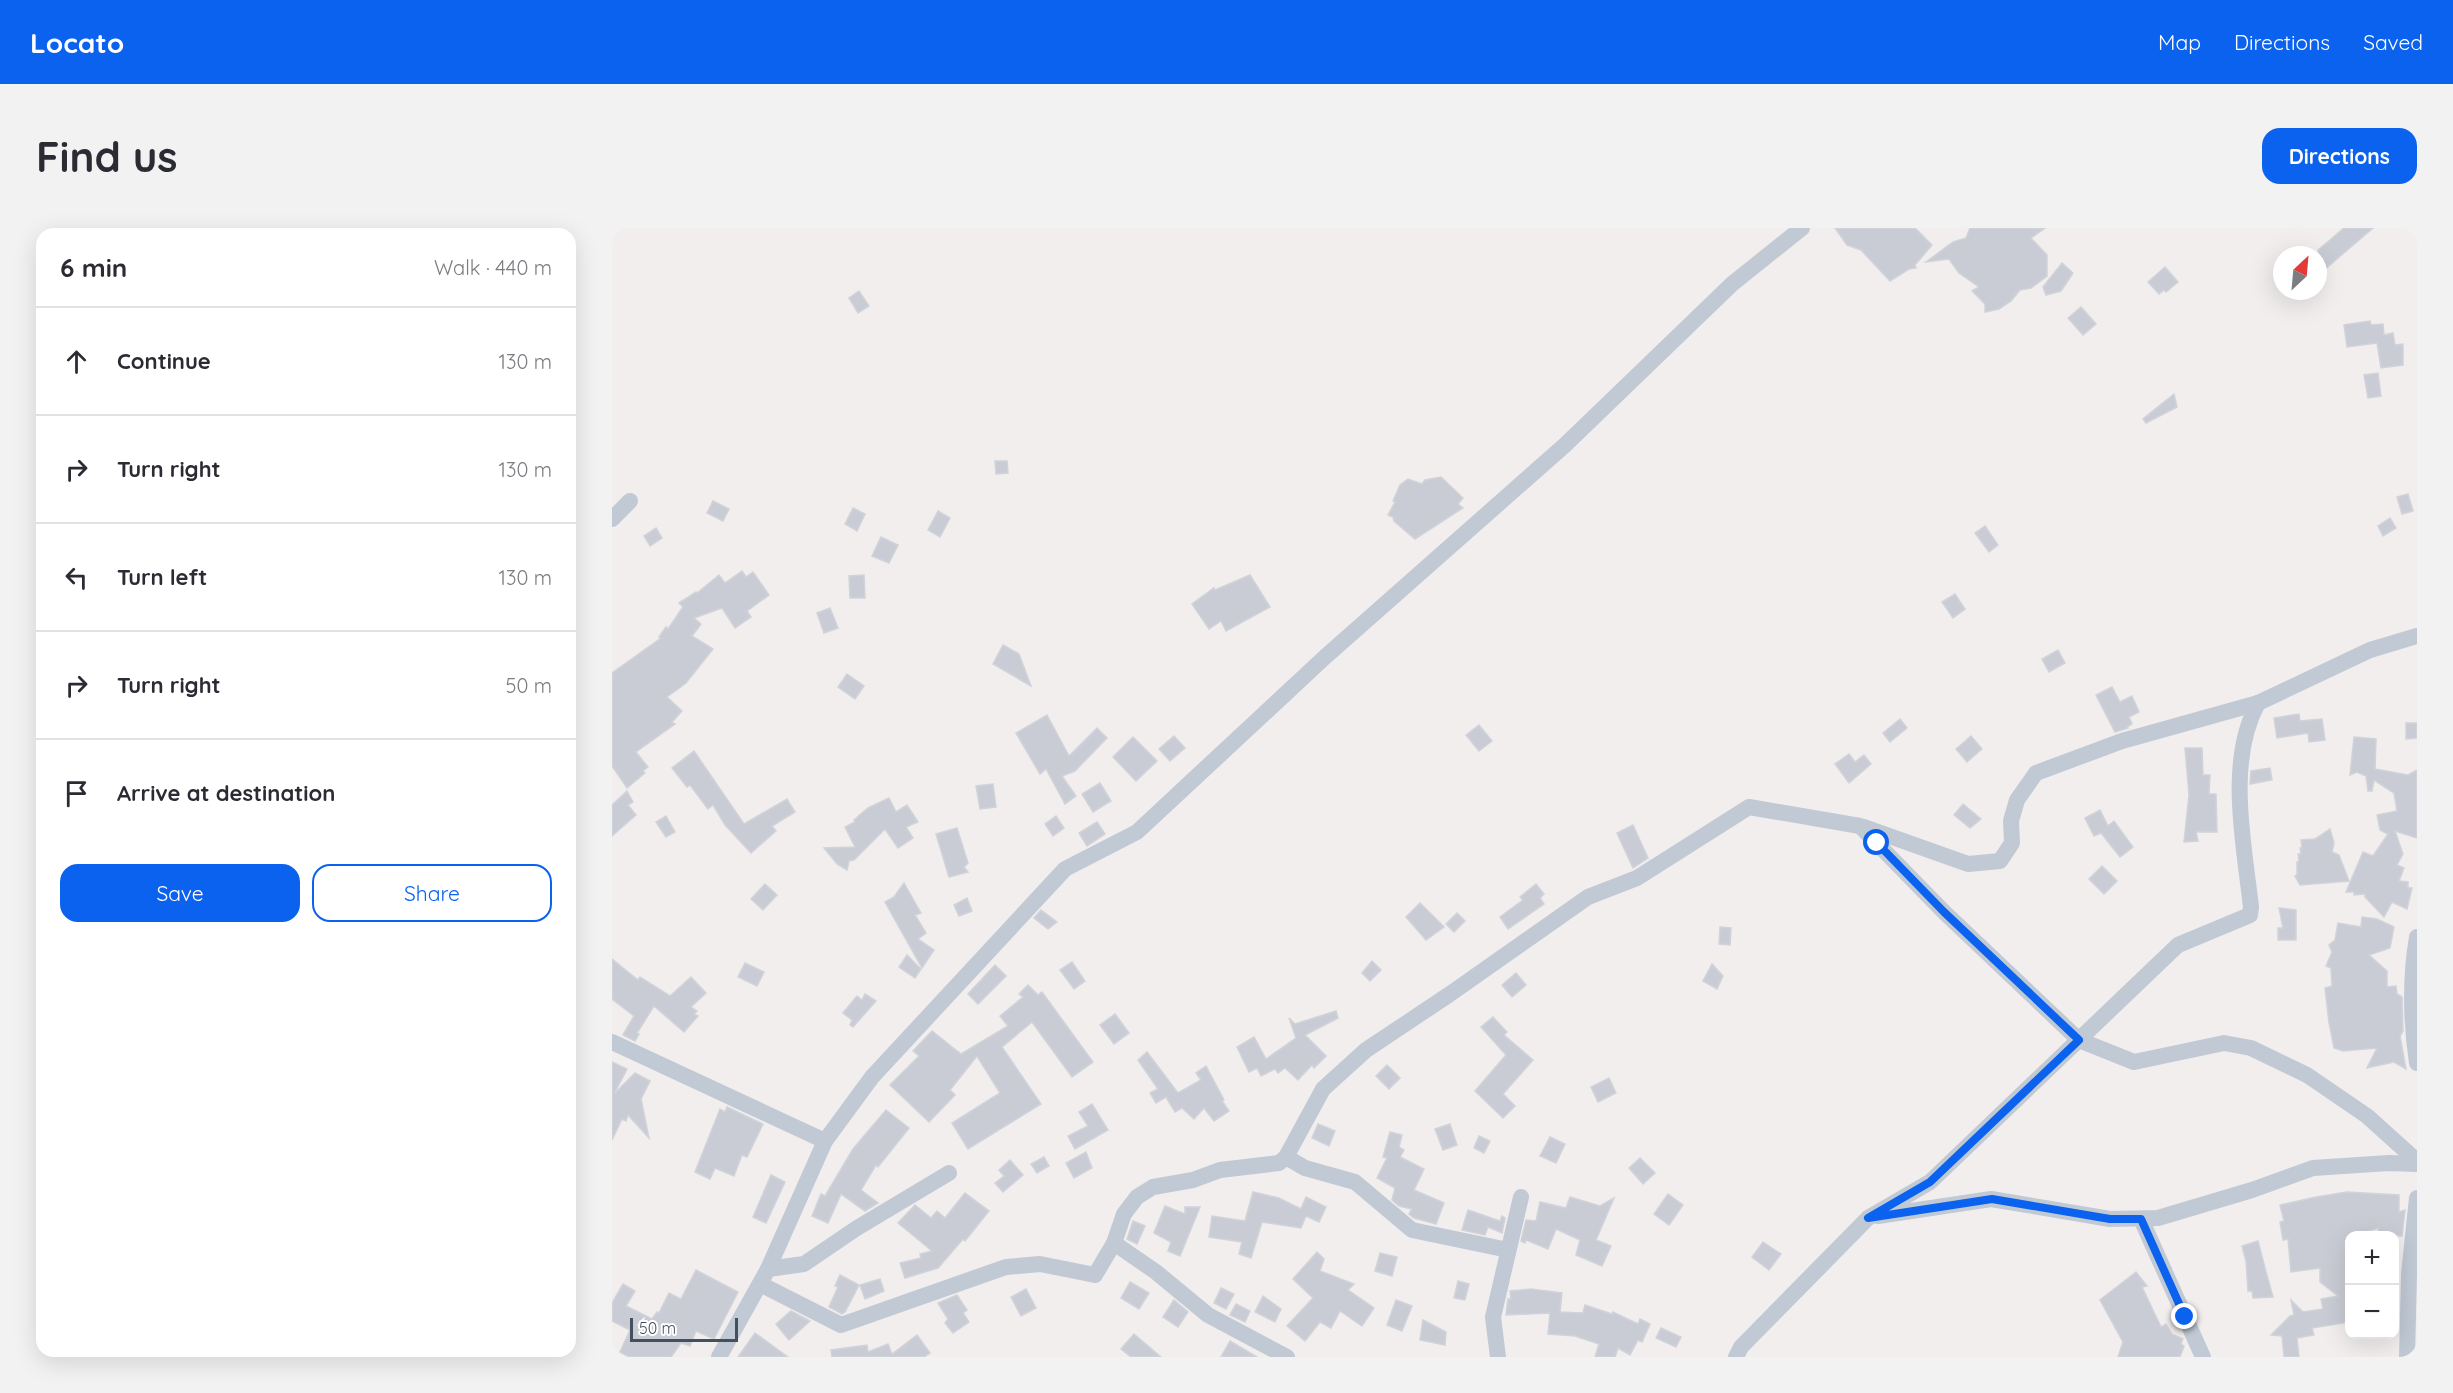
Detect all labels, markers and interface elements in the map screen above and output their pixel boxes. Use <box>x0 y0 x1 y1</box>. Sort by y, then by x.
text: Locato <box>30 25 124 60</box>
text: Map <box>2158 29 2201 55</box>
text: Directions <box>2234 29 2330 55</box>
text: Saved <box>2363 29 2423 55</box>
button: Directions <box>2262 128 2417 184</box>
text: Find us <box>36 130 178 183</box>
north arrow <box>2273 246 2327 300</box>
text: 6 min <box>60 251 127 284</box>
text: Walk · 440 m <box>434 255 552 280</box>
icon: ahead <box>60 345 93 378</box>
text: Continue <box>117 347 211 375</box>
text: 130 m <box>499 349 552 374</box>
icon: right <box>60 453 93 486</box>
text: Turn right <box>117 455 221 483</box>
text: 130 m <box>499 457 552 482</box>
icon: left <box>60 561 93 594</box>
text: Turn left <box>117 563 207 591</box>
text: 130 m <box>499 565 552 590</box>
icon: right <box>60 669 93 702</box>
text: Turn right <box>117 671 221 699</box>
text: 50 m <box>506 673 552 698</box>
icon: arrive <box>60 777 93 810</box>
text: Arrive at destination <box>117 779 335 807</box>
route start <box>1863 829 1889 855</box>
button: Save <box>60 864 300 922</box>
button: Share <box>312 864 552 922</box>
map controls <box>2345 1231 2399 1339</box>
button: + <box>2345 1231 2399 1285</box>
button: − <box>2345 1285 2399 1339</box>
route end <box>2171 1303 2197 1329</box>
scale bar <box>630 1315 738 1342</box>
text: 50 m <box>639 1318 676 1338</box>

